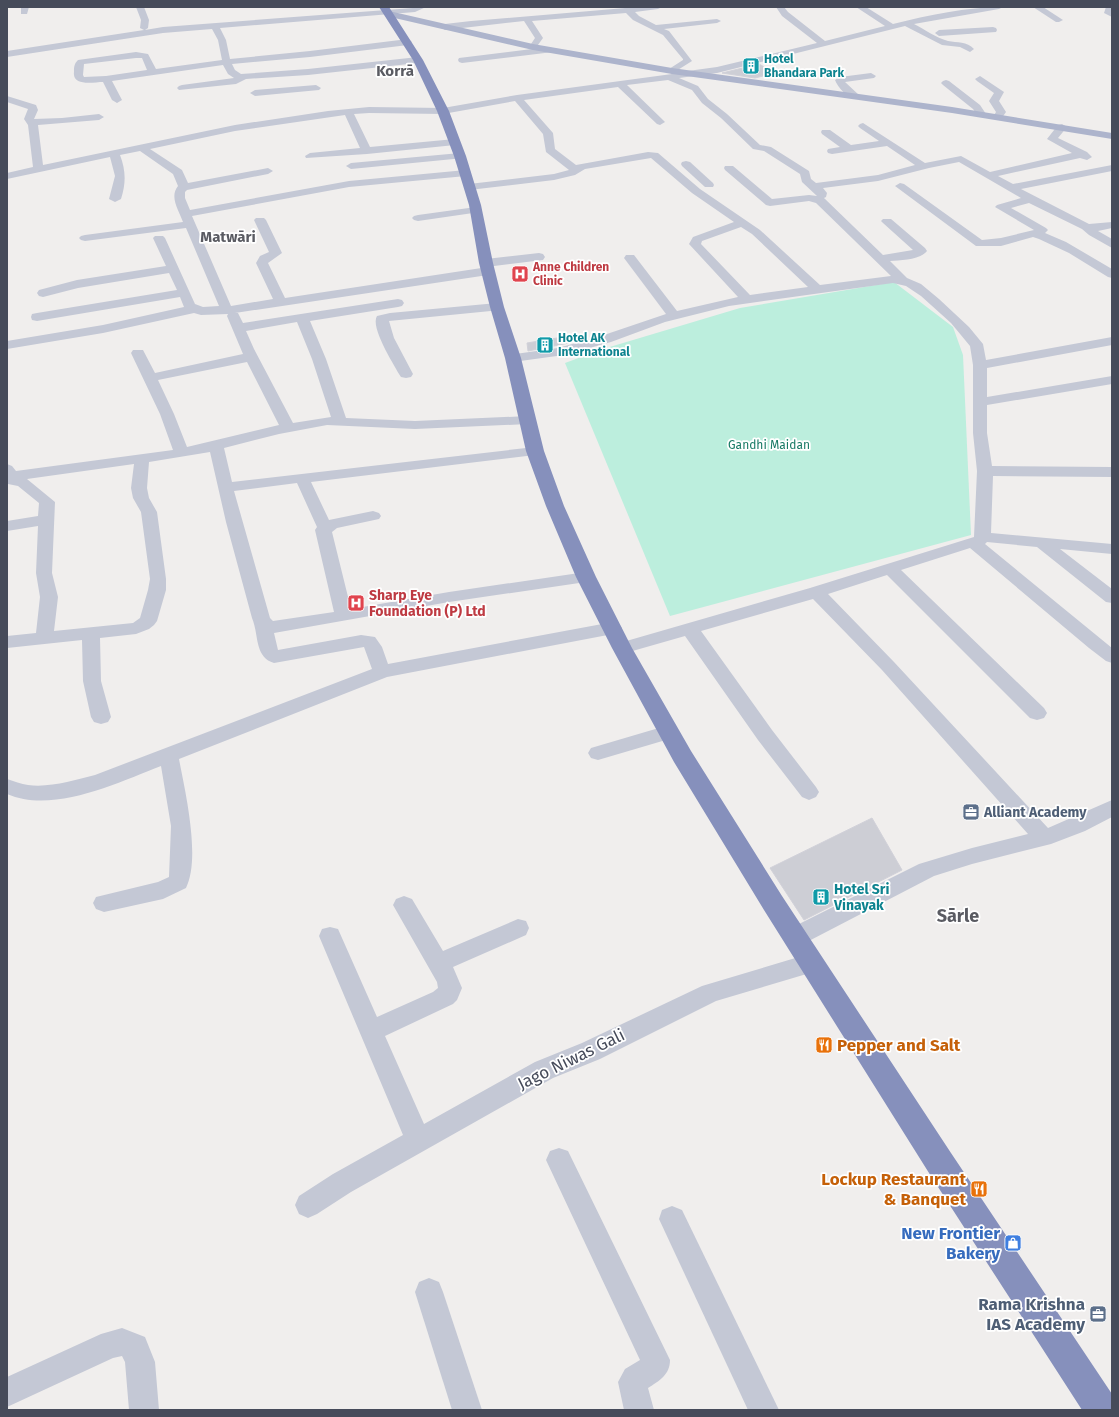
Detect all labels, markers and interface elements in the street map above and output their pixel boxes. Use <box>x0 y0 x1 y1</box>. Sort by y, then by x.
place label: Hotel Bhandara Park <box>764 52 844 80</box>
building icon: Hotel Bhandara Park <box>741 56 761 76</box>
district label: Korrā <box>376 62 414 80</box>
district label: Matwāri <box>200 228 256 246</box>
place label: Anne Children Clinic <box>532 260 609 288</box>
hospital icon: Anne Children Clinic <box>510 264 530 284</box>
place label: Hotel AK International <box>558 331 630 359</box>
building icon: Hotel AK International <box>535 335 555 355</box>
park label: Gandhi Maidan <box>728 438 810 452</box>
place label: Sharp Eye Foundation (P) Ltd <box>369 587 486 620</box>
hospital icon: Sharp Eye Foundation (P) Ltd <box>346 593 366 613</box>
office icon: Alliant Academy <box>961 802 981 822</box>
place label: Alliant Academy <box>983 804 1087 821</box>
place label: Hotel Sri Vinayak <box>833 881 889 914</box>
building icon: Hotel Sri Vinayak <box>811 887 831 907</box>
district label: Sārle <box>937 905 979 927</box>
street label: Jago Niwas Gali <box>514 1024 628 1094</box>
restaurant icon: Pepper and Salt <box>814 1035 834 1055</box>
place label: Pepper and Salt <box>837 1035 961 1056</box>
place label: Lockup Restaurant & Banquet <box>821 1169 966 1210</box>
restaurant icon: Lockup Restaurant & Banquet <box>969 1179 989 1199</box>
place label: New Frontier Bakery <box>901 1223 1000 1264</box>
shop icon: New Frontier Bakery <box>1003 1233 1023 1253</box>
place label: Rama Krishna IAS Academy <box>978 1294 1085 1335</box>
office icon: Rama Krishna IAS Academy <box>1088 1304 1108 1324</box>

